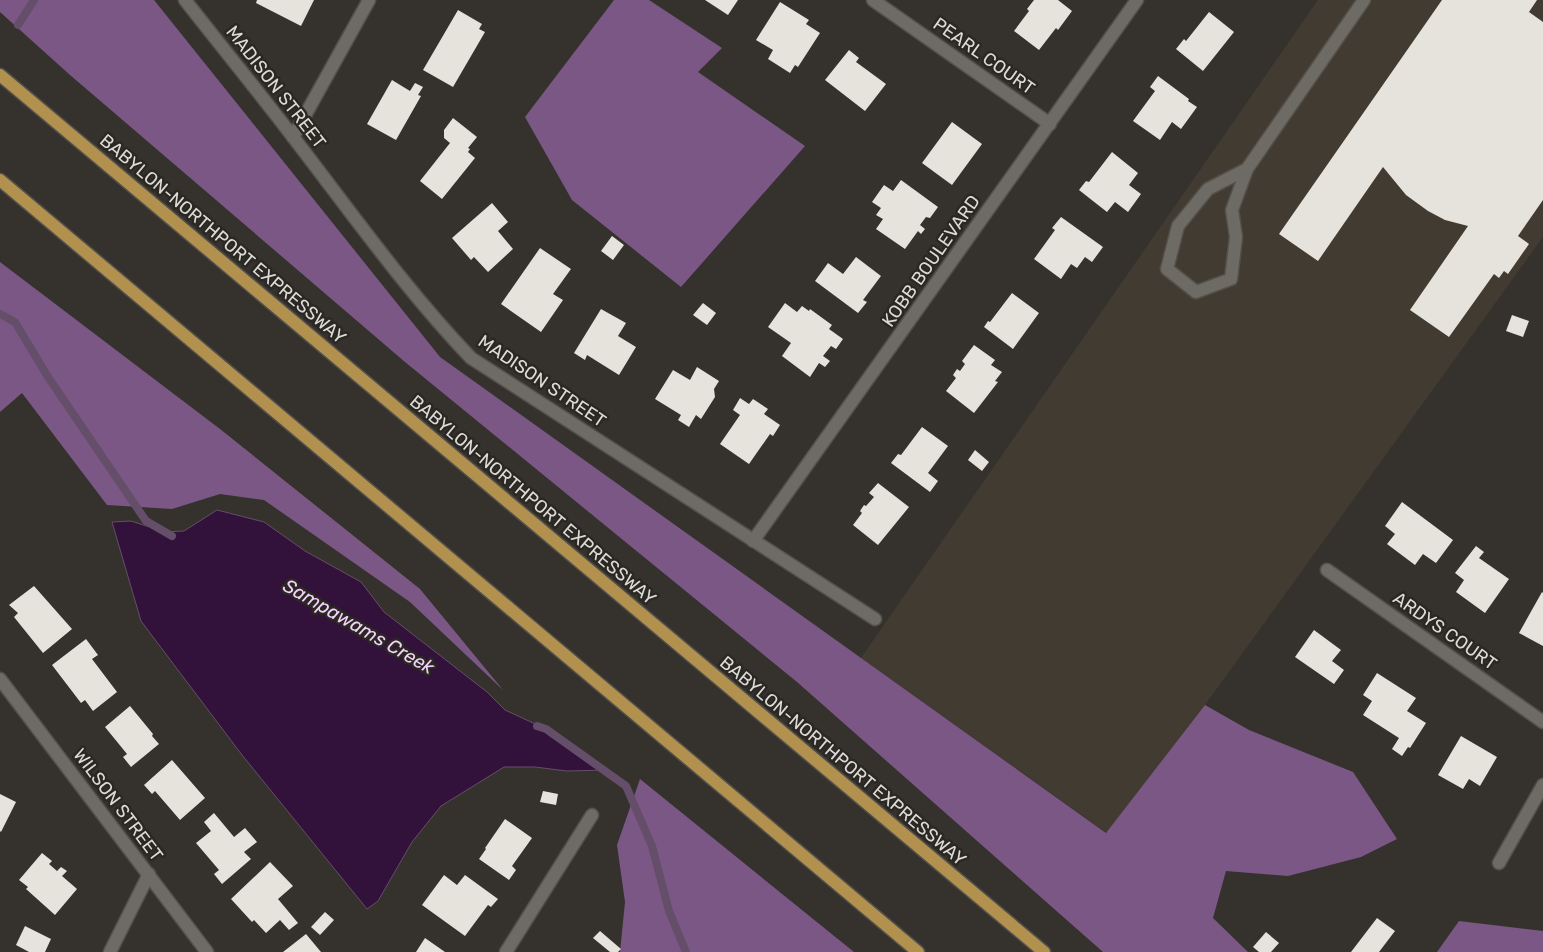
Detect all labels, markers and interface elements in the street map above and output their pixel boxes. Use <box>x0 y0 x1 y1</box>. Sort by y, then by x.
street label: PEARL COURT <box>929 13 1039 99</box>
street label: MADISON STREET <box>221 21 331 153</box>
street label: BABYLON-NORTHPORT EXPRESSWAY <box>95 129 351 349</box>
street label: KOBB BOULEVARD <box>877 191 985 331</box>
street label: MADISON STREET <box>474 330 610 432</box>
street label: BABYLON-NORTHPORT EXPRESSWAY <box>405 390 661 610</box>
water label: Sampawams Creek <box>279 574 439 679</box>
street label: ARDYS COURT <box>1389 587 1501 675</box>
street label: BABYLON-NORTHPORT EXPRESSWAY <box>715 651 971 871</box>
street label: WILSON STREET <box>69 744 167 866</box>

